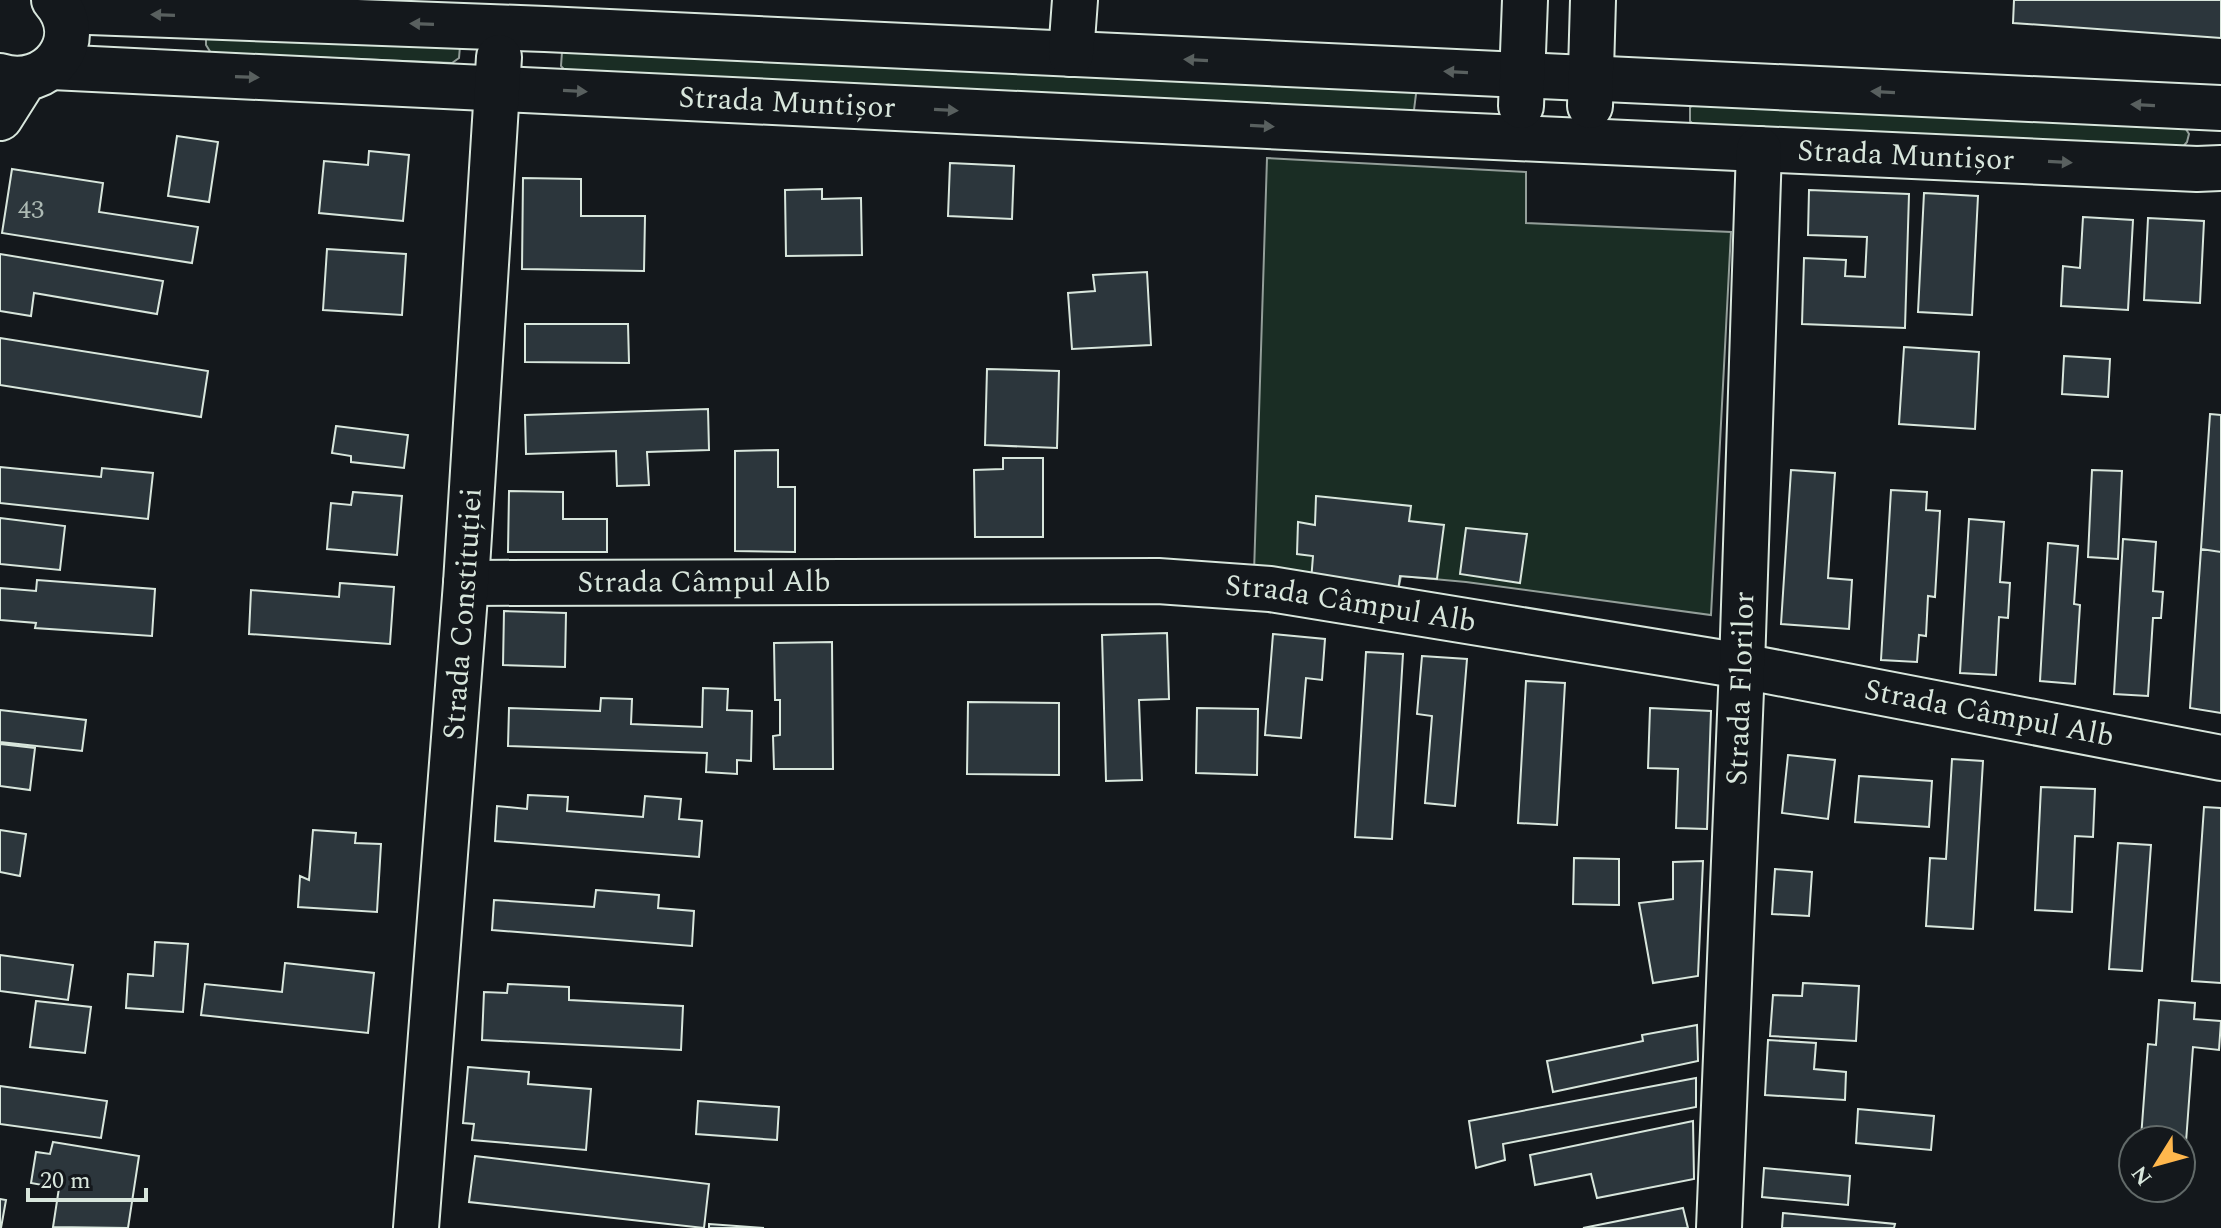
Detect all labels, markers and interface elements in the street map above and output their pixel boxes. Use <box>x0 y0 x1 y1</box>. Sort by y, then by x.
one-way arrow <box>150 8 175 21</box>
one-way arrow <box>409 17 434 30</box>
one-way arrow <box>1183 53 1208 66</box>
one-way arrow <box>1443 65 1468 78</box>
one-way arrow <box>235 71 260 84</box>
street label: Strada Muntișor <box>678 74 897 131</box>
one-way arrow <box>563 85 588 98</box>
one-way arrow <box>1870 86 1895 99</box>
one-way arrow <box>2130 98 2155 111</box>
one-way arrow <box>934 104 959 117</box>
one-way arrow <box>1250 119 1275 132</box>
street label: Strada Muntișor <box>1796 128 2015 184</box>
one-way arrow <box>2048 156 2073 169</box>
house number: 43 <box>18 190 44 230</box>
street label: Strada Constituției <box>431 486 495 742</box>
street label: Strada Câmpul Alb <box>577 559 831 606</box>
street label: Strada Câmpul Alb <box>1224 563 1479 645</box>
street label: Strada Florilor <box>1714 591 1767 786</box>
street label: Strada Câmpul Alb <box>1860 667 2118 760</box>
north arrow <box>2117 1124 2197 1204</box>
scale bar <box>28 1152 146 1202</box>
text: N <box>2124 1158 2161 1192</box>
text: 20 m <box>40 1163 91 1199</box>

